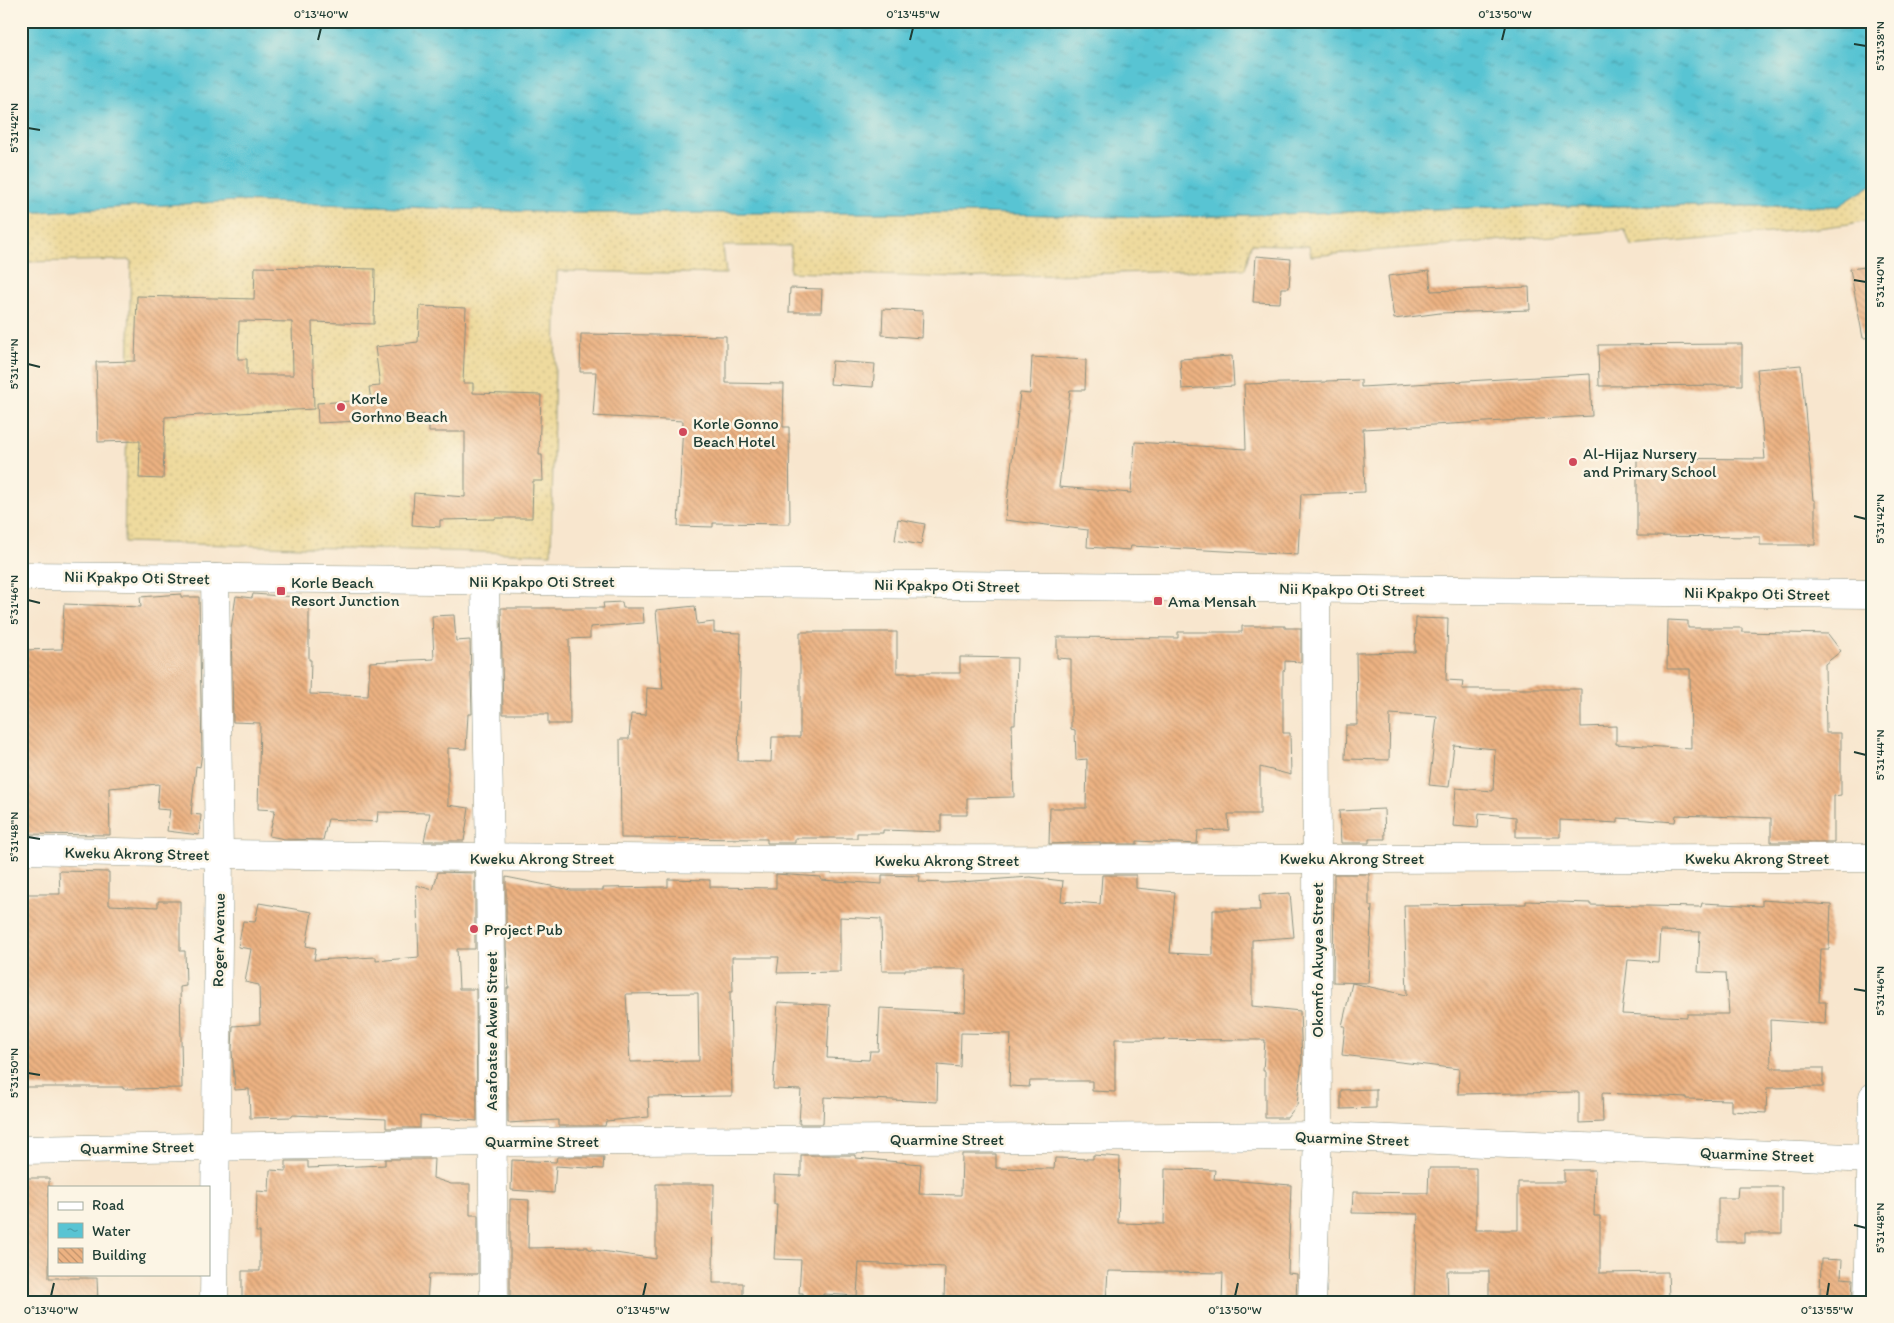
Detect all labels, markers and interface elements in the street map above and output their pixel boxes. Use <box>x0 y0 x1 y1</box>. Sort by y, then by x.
text: 0°13'40"W <box>294 7 348 21</box>
text: 0°13'45"W <box>886 7 940 21</box>
text: 0°13'50"W <box>1478 7 1532 21</box>
text: 5°31'38"N <box>1873 21 1887 71</box>
text: 5°31'42"N <box>7 103 21 153</box>
text: 5°31'40"N <box>1873 256 1887 308</box>
text: 5°31'44"N <box>7 338 21 390</box>
place label: Korle Gorhno Beach <box>351 389 448 426</box>
marker: Korle Gorhno Beach <box>335 401 347 413</box>
place label: Korle Gonno Beach Hotel <box>693 414 779 451</box>
marker: Korle Gonno Beach Hotel <box>677 426 689 438</box>
place label: Al-Hijaz Nursery and Primary School <box>1583 444 1717 481</box>
marker: Al-Hijaz Nursery and Primary School <box>1567 456 1579 468</box>
text: 5°31'42"N <box>1873 494 1887 544</box>
street label: Nii Kpakpo Oti Street <box>64 567 210 588</box>
street label: Nii Kpakpo Oti Street <box>469 572 615 591</box>
place label: Korle Beach Resort Junction <box>291 573 399 610</box>
text: 5°31'46"N <box>7 575 21 625</box>
street label: Nii Kpakpo Oti Street <box>874 575 1020 596</box>
street label: Nii Kpakpo Oti Street <box>1279 579 1425 600</box>
street label: Nii Kpakpo Oti Street <box>1684 583 1830 604</box>
marker: Korle Beach Resort Junction <box>275 585 287 597</box>
place label: Ama Mensah <box>1168 592 1257 611</box>
marker: Ama Mensah <box>1152 595 1164 607</box>
text: 5°31'44"N <box>1873 729 1887 781</box>
text: 5°31'48"N <box>7 812 21 862</box>
street label: Kweku Akrong Street <box>65 843 209 864</box>
street label: Kweku Akrong Street <box>470 849 614 868</box>
street label: Kweku Akrong Street <box>1280 849 1424 868</box>
street label: Kweku Akrong Street <box>1685 849 1829 868</box>
street label: Kweku Akrong Street <box>875 851 1019 870</box>
street label: Okomfo Akuyea Street <box>1308 882 1327 1038</box>
street label: Roger Avenue <box>208 893 229 987</box>
place label: Project Pub <box>484 920 563 939</box>
marker: Project Pub <box>468 923 480 935</box>
street label: Asafoatse Akwei Street <box>482 951 501 1111</box>
text: 5°31'46"N <box>1873 966 1887 1016</box>
text: 5°31'50"N <box>7 1048 21 1098</box>
street label: Quarmine Street <box>1295 1127 1409 1150</box>
street label: Quarmine Street <box>890 1130 1004 1149</box>
street label: Quarmine Street <box>485 1132 599 1151</box>
street label: Quarmine Street <box>80 1137 194 1158</box>
street label: Quarmine Street <box>1700 1143 1814 1166</box>
legend <box>48 1186 210 1276</box>
text: Road <box>92 1196 125 1214</box>
text: 5°31'48"N <box>1873 1203 1887 1253</box>
text: Water <box>92 1222 131 1240</box>
text: Building <box>92 1246 146 1264</box>
text: 0°13'40"W <box>24 1303 78 1317</box>
text: 0°13'45"W <box>616 1303 670 1317</box>
text: 0°13'50"W <box>1208 1303 1262 1317</box>
text: 0°13'55"W <box>1801 1303 1853 1317</box>

